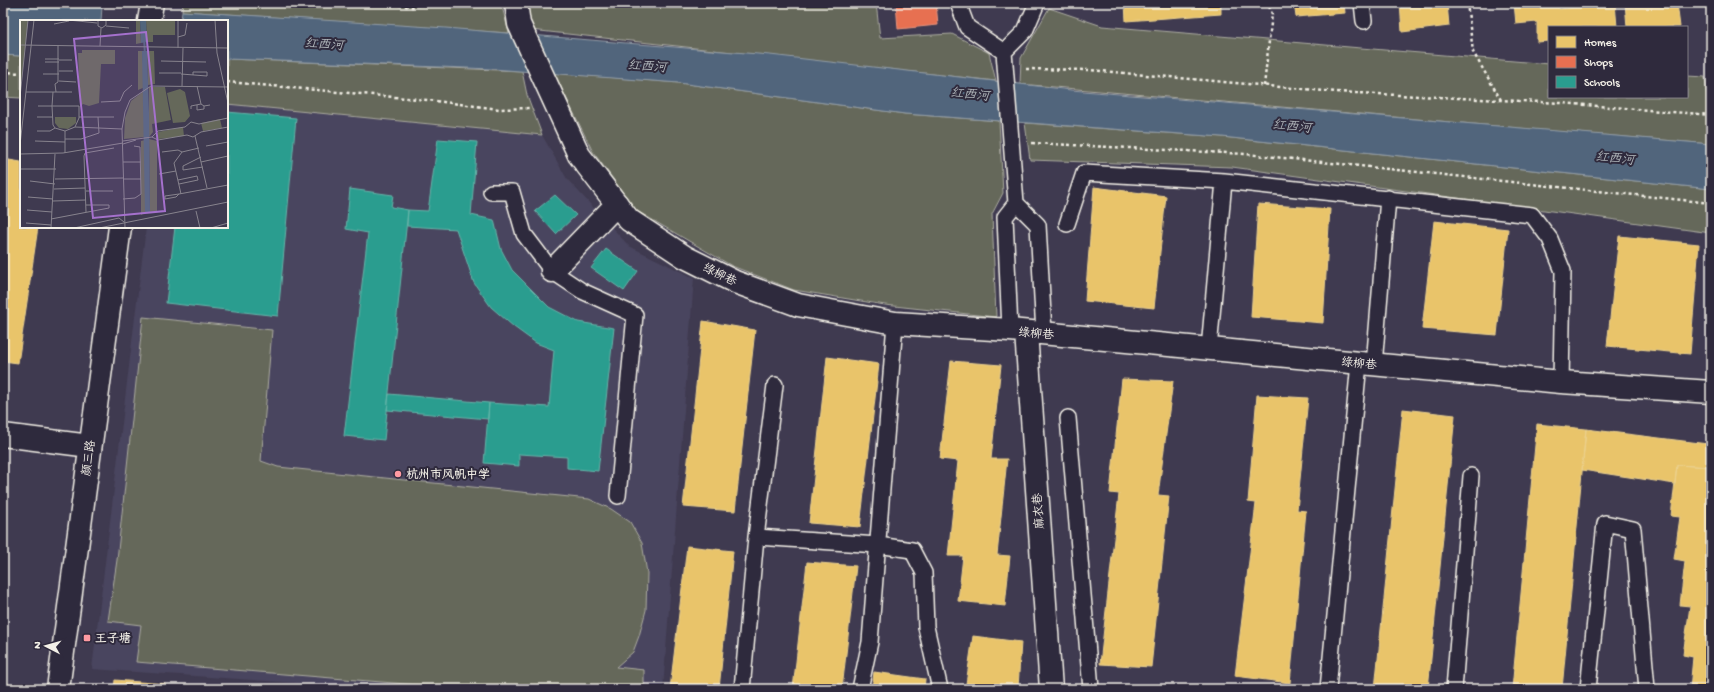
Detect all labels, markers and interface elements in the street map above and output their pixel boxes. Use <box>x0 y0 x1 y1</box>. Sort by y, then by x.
inset map <box>20 20 228 228</box>
legend <box>1548 26 1688 98</box>
water label: 红西河 <box>304 36 346 54</box>
text: Homes <box>1584 37 1617 51</box>
text: Shops <box>1584 57 1613 71</box>
water label: 红西河 <box>627 58 669 76</box>
text: Schools <box>1584 77 1620 91</box>
water label: 红西河 <box>950 85 992 105</box>
water label: 红西河 <box>1272 117 1314 137</box>
water label: 红西河 <box>1595 149 1637 169</box>
street label: 绿柳巷 <box>700 261 739 290</box>
street label: 绿柳巷 <box>1017 325 1054 344</box>
street label: 绿柳巷 <box>1340 355 1378 374</box>
street label: 颜三路 <box>80 439 99 477</box>
place label: 杭州市风帆中学 <box>406 467 490 483</box>
marker: 杭州市风帆中学 <box>393 469 403 479</box>
street label: 麻衣巷 <box>1031 492 1048 529</box>
north arrow <box>26 626 66 666</box>
place label: 王子塘 <box>95 632 131 647</box>
marker: 王子塘 <box>82 633 92 643</box>
text: N <box>32 641 44 649</box>

